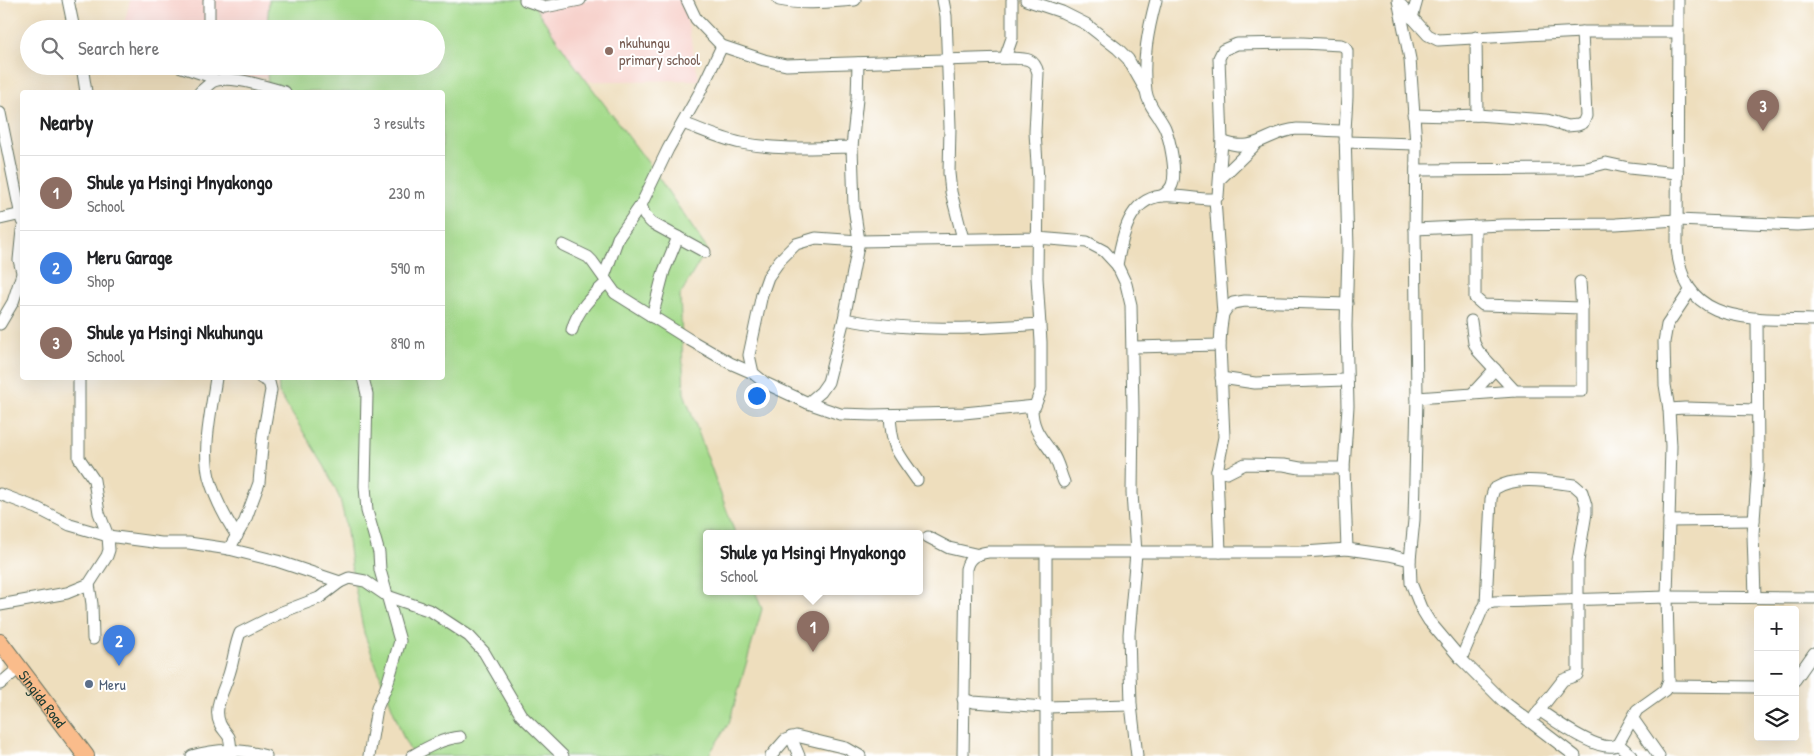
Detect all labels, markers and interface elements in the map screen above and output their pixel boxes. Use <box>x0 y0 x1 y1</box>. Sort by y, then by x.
search box <box>20 20 445 75</box>
place label: nkuhungu primary school <box>619 32 700 70</box>
icon: search <box>38 34 66 62</box>
text: Search here <box>78 35 159 61</box>
marker: nkuhungu primary school <box>603 45 615 57</box>
pin: 3 <box>1747 90 1779 131</box>
text: Nearby <box>40 108 93 137</box>
text: 3 results <box>373 112 425 134</box>
text: Shule ya Msingi Mnyakongo <box>87 169 272 195</box>
text: 1 <box>53 182 59 204</box>
text: 230 m <box>389 182 425 204</box>
text: School <box>87 195 124 217</box>
text: Meru Garage <box>87 244 173 270</box>
text: 2 <box>52 257 60 279</box>
text: 590 m <box>391 257 425 279</box>
text: Shop <box>87 270 114 292</box>
text: Shule ya Msingi Nkuhungu <box>87 319 263 345</box>
text: 3 <box>52 332 60 354</box>
text: 890 m <box>390 332 425 354</box>
text: School <box>87 345 124 367</box>
your location <box>744 383 770 409</box>
popup <box>703 530 923 595</box>
text: Shule ya Msingi Mnyakongo <box>720 539 906 565</box>
text: School <box>720 565 758 587</box>
map controls <box>1754 606 1799 741</box>
button: + <box>1754 606 1799 651</box>
pin: 1 <box>797 611 829 652</box>
pin: 2 <box>103 625 135 666</box>
button: − <box>1754 651 1799 696</box>
street label: Singida Road <box>14 666 71 732</box>
place label: Meru <box>99 674 126 695</box>
marker: Meru <box>83 678 95 690</box>
button: layers <box>1754 696 1799 741</box>

